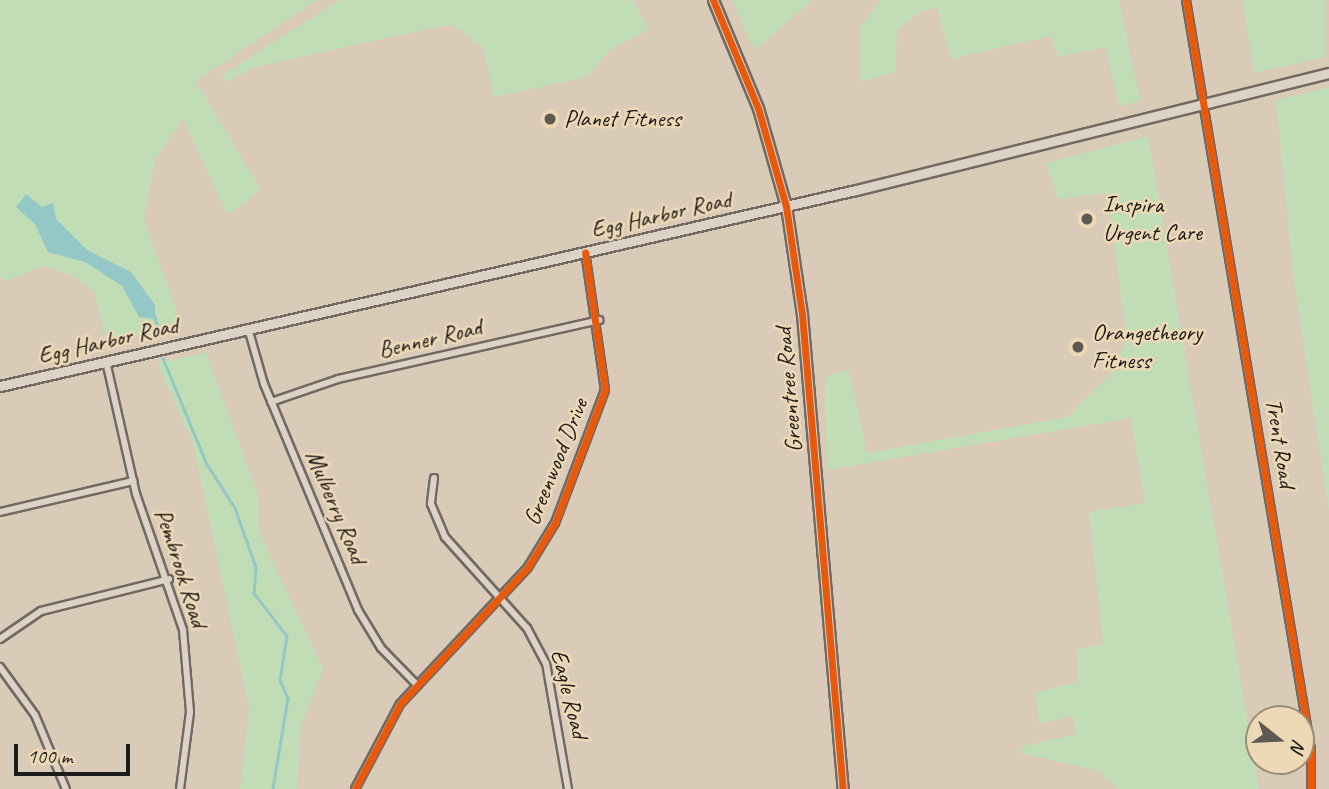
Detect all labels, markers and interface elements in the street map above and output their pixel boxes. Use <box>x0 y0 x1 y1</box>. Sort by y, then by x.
place label: Planet Fitness <box>564 105 681 133</box>
marker: Planet Fitness <box>542 111 558 127</box>
street label: Egg Harbor Road <box>589 185 733 245</box>
place label: Inspira Urgent Care <box>1103 191 1203 247</box>
marker: Inspira Urgent Care <box>1077 209 1097 229</box>
street label: Egg Harbor Road <box>36 311 180 371</box>
street label: Benner Road <box>376 313 484 365</box>
place label: Orangetheory Fitness <box>1092 319 1202 375</box>
street label: Greentree Road <box>769 327 809 453</box>
marker: Orangetheory Fitness <box>1070 339 1086 355</box>
street label: Greenwood Drive <box>517 394 595 530</box>
street label: Trent Road <box>1259 396 1301 490</box>
street label: Mulberry Road <box>299 446 373 568</box>
street label: Pembrook Road <box>148 505 214 631</box>
street label: Eagle Road <box>544 647 594 741</box>
north arrow <box>1245 705 1315 775</box>
scale bar <box>18 730 133 774</box>
text: N <box>1285 737 1311 755</box>
text: 100 m <box>27 743 72 769</box>

